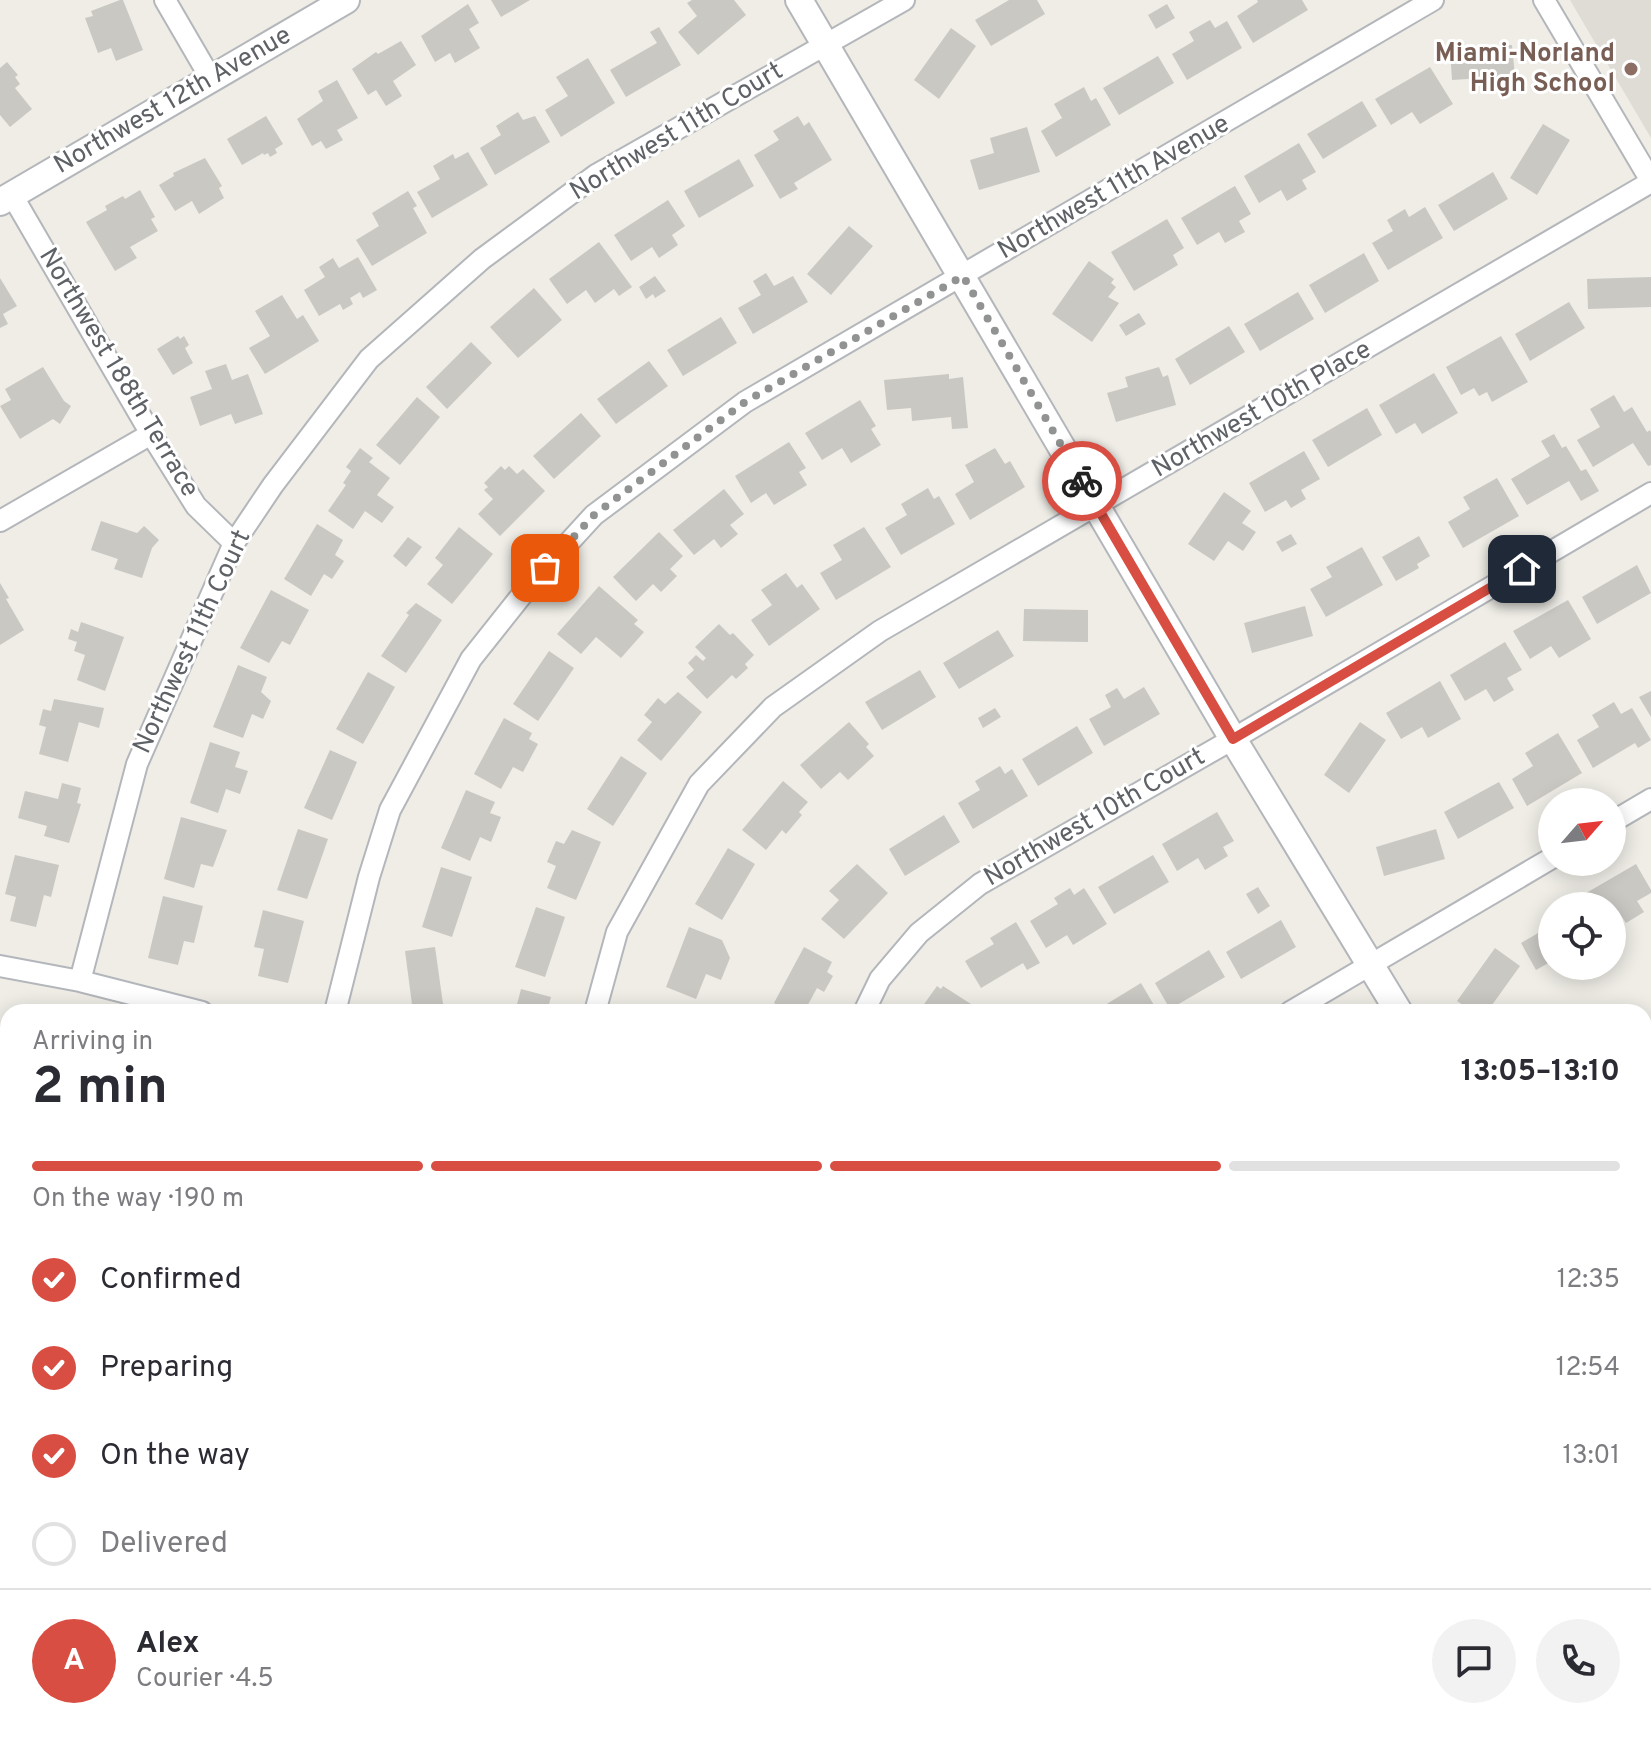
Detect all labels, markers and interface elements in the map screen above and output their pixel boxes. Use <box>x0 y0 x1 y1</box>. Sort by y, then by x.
street label: Northwest 12th Avenue <box>48 20 298 182</box>
place label: Miami-Norland High School <box>1435 38 1615 101</box>
street label: Northwest 11th Court <box>564 55 790 209</box>
marker: Miami-Norland High School <box>1622 60 1640 78</box>
street label: Northwest 11th Avenue <box>992 108 1236 268</box>
street label: Northwest 188th Terrace <box>30 242 206 504</box>
street label: Northwest 10th Place <box>1146 334 1378 486</box>
courier <box>1042 441 1122 521</box>
icon: bike <box>1060 459 1104 503</box>
street label: Northwest 11th Court <box>127 525 259 759</box>
pin <box>511 534 579 602</box>
pin <box>1488 535 1556 603</box>
icon: bag <box>523 546 567 590</box>
icon: home <box>1500 547 1544 591</box>
street label: Northwest 10th Court <box>978 741 1212 895</box>
north arrow <box>1538 788 1626 876</box>
map controls <box>1538 788 1626 980</box>
button: locate <box>1538 892 1626 980</box>
text: Arriving in <box>32 1026 153 1059</box>
text: 13:05–13:10 <box>1461 1054 1620 1091</box>
text: 2 min <box>32 1056 168 1122</box>
text: On the way · 190 m <box>32 1183 244 1216</box>
icon: check <box>32 1258 76 1302</box>
text: Confirmed <box>100 1262 242 1299</box>
text: 12:35 <box>1557 1264 1620 1297</box>
icon: check <box>32 1346 76 1390</box>
text: Preparing <box>100 1350 233 1387</box>
text: 12:54 <box>1556 1352 1620 1385</box>
icon: check <box>32 1434 76 1478</box>
text: On the way <box>100 1438 250 1475</box>
text: 13:01 <box>1562 1440 1620 1473</box>
text: Delivered <box>100 1526 228 1563</box>
button: chat <box>1432 1619 1516 1703</box>
button: phone <box>1536 1619 1620 1703</box>
text: Alex <box>136 1626 200 1663</box>
text: A <box>63 1643 85 1680</box>
text: Courier · 4.5 <box>136 1663 274 1696</box>

